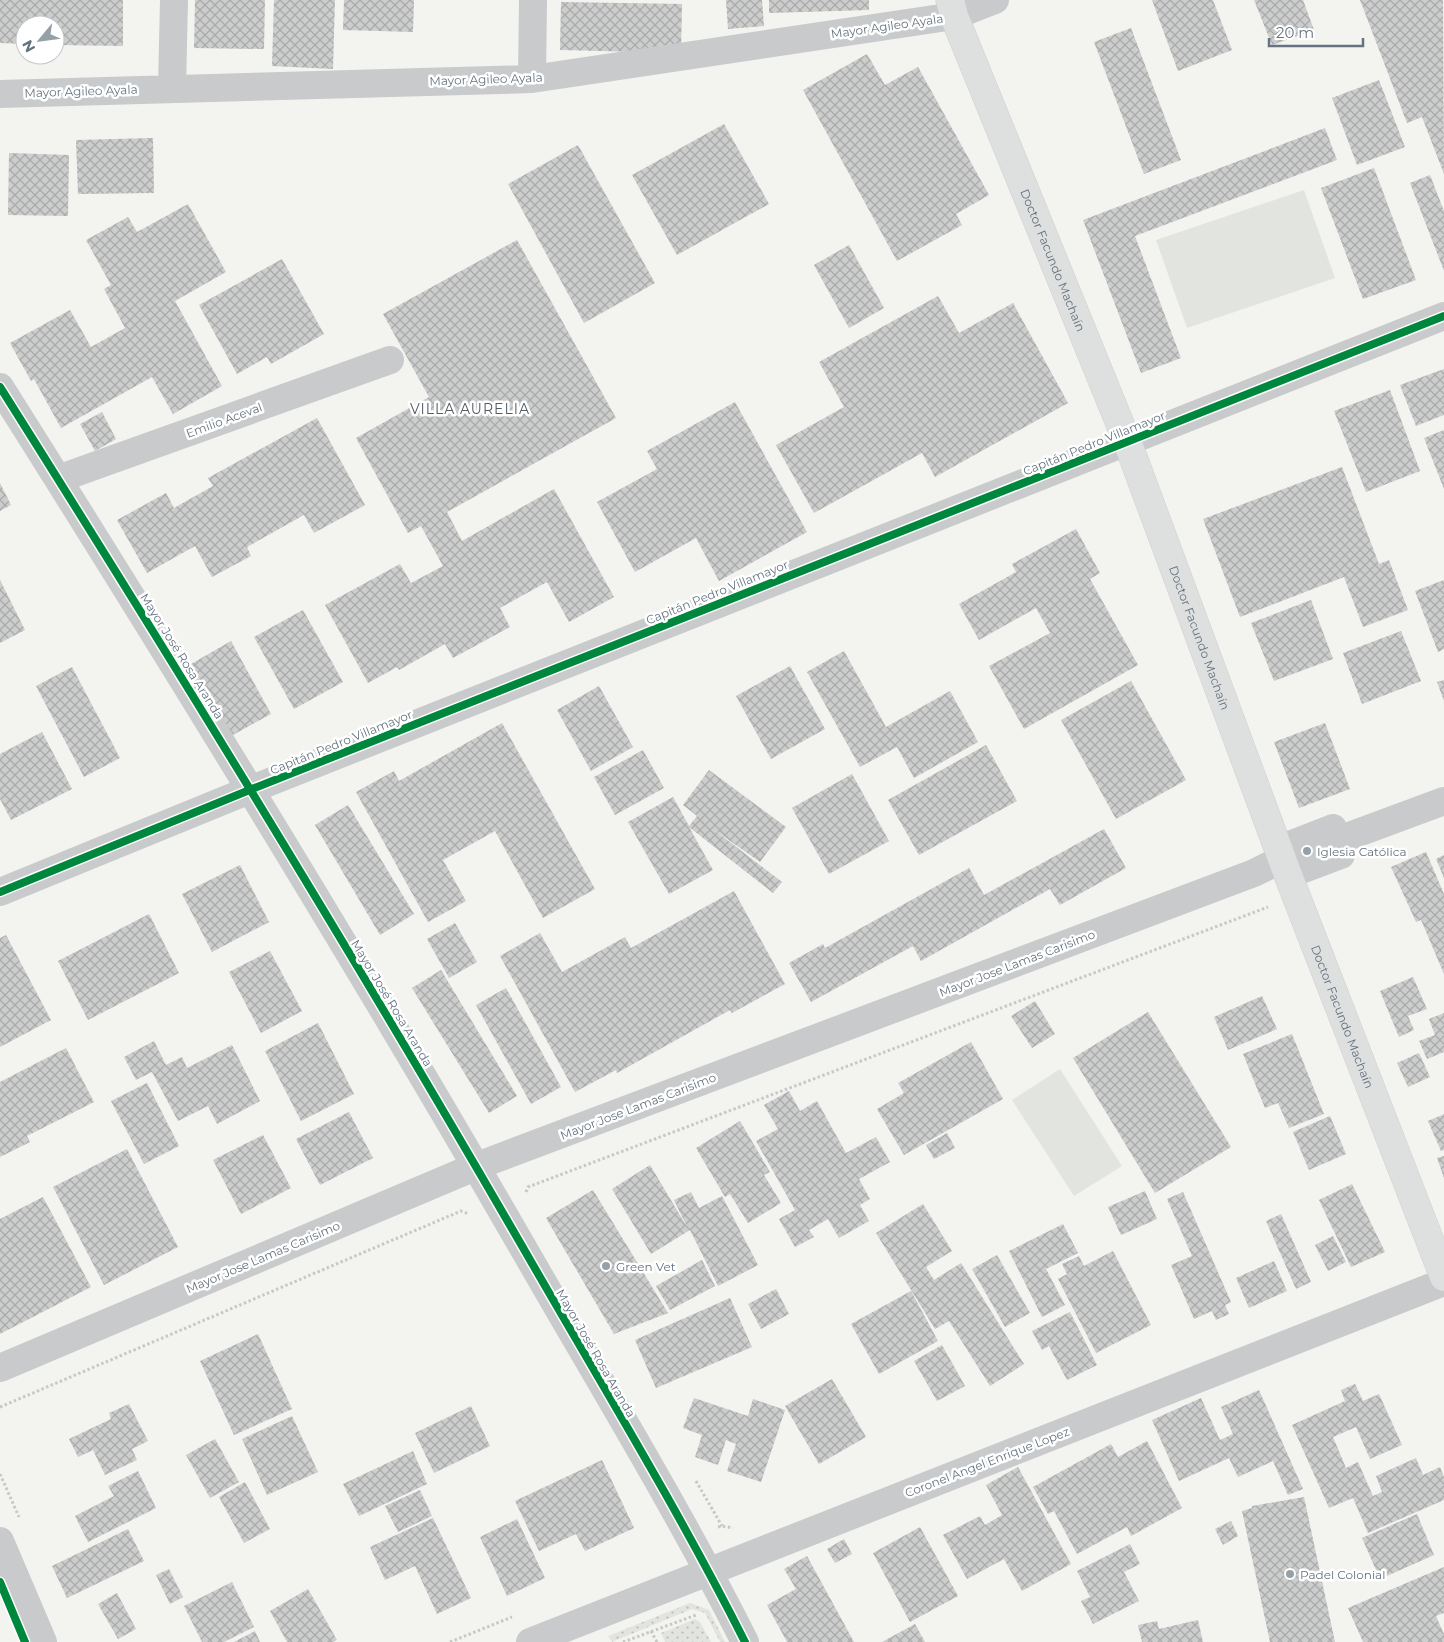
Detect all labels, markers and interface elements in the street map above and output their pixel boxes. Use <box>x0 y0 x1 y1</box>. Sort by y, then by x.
street label: Mayor Agileo Ayala <box>830 11 944 41</box>
north arrow <box>15 15 65 65</box>
scale bar <box>1269 15 1363 47</box>
text: 20 m <box>1276 23 1314 42</box>
text: N <box>18 37 39 56</box>
street label: Mayor Agileo Ayala <box>429 70 543 88</box>
street label: Mayor Agileo Ayala <box>24 82 138 100</box>
street label: Doctor Facundo Machaín <box>1018 187 1089 334</box>
street label: Emilio Aceval <box>184 399 264 441</box>
district label: VILLA AURELIA <box>410 400 530 418</box>
street label: Capitán Pedro Villamayor <box>1021 407 1167 478</box>
street label: Capitán Pedro Villamayor <box>644 556 790 627</box>
street label: Doctor Facundo Machaín <box>1166 563 1233 712</box>
street label: Mayor José Rosa Aranda <box>137 590 227 722</box>
street label: Capitán Pedro Villamayor <box>268 706 414 777</box>
place label: Iglesia Católica <box>1317 844 1407 859</box>
marker: Iglesia Católica <box>1301 845 1313 857</box>
street label: Mayor Jose Lamas Carisimo <box>937 926 1097 1000</box>
street label: Mayor José Rosa Aranda <box>348 937 436 1069</box>
street label: Doctor Facundo Machaín <box>1308 943 1377 1090</box>
street label: Mayor Jose Lamas Carisimo <box>558 1069 718 1143</box>
street label: Mayor Jose Lamas Carisimo <box>184 1218 342 1296</box>
place label: Green Vet <box>616 1259 676 1274</box>
marker: Green Vet <box>600 1260 612 1272</box>
street label: Mayor José Rosa Aranda <box>553 1286 639 1420</box>
street label: Coronel Angel Enrique Lopez <box>903 1424 1071 1500</box>
place label: Padel Colonial <box>1300 1567 1385 1582</box>
marker: Padel Colonial <box>1284 1568 1296 1580</box>

